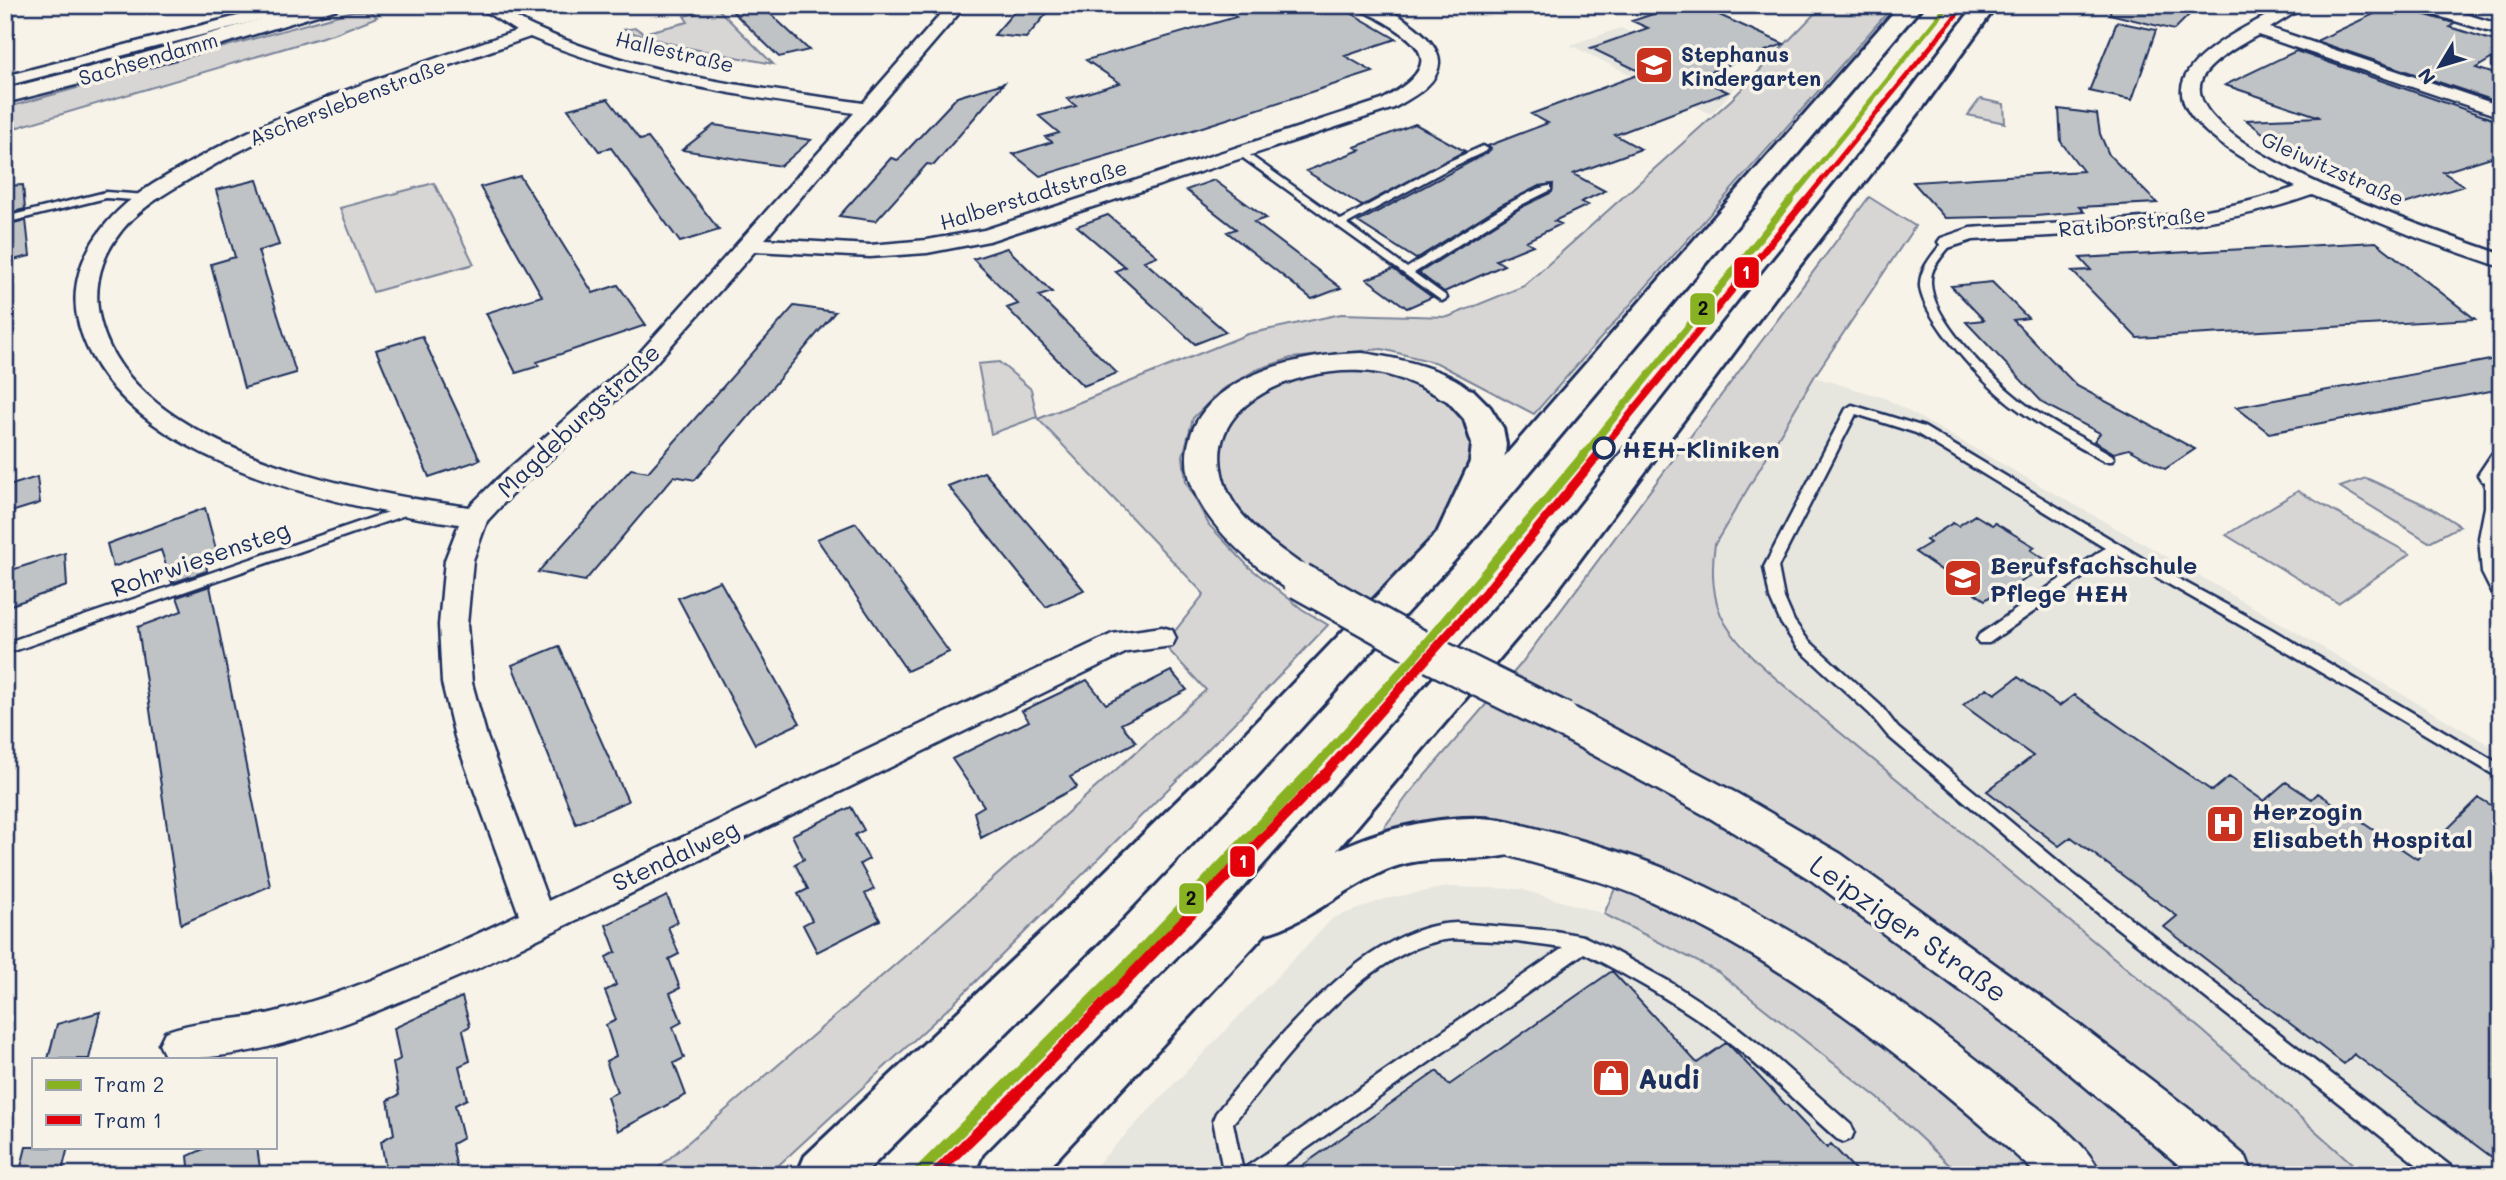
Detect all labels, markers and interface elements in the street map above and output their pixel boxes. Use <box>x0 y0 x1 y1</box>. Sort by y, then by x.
street label: Hallestraße <box>613 24 737 78</box>
street label: Sachsendamm <box>75 25 221 91</box>
north arrow <box>2404 32 2474 102</box>
place label: Stephanus Kindergarten <box>1681 40 1821 91</box>
school or university icon: Stephanus Kindergarten <box>1633 44 1675 86</box>
street label: Ascherslebenstraße <box>245 51 449 151</box>
text: N <box>2412 63 2440 90</box>
street label: Gleiwitzstraße <box>2257 124 2409 212</box>
street label: Halberstadtstraße <box>936 153 1130 235</box>
street label: Ratiborstraße <box>2057 200 2207 242</box>
line badge: 1 <box>1733 256 1760 289</box>
text: 1 <box>1742 259 1750 284</box>
line badge: 2 <box>1689 292 1716 326</box>
text: 2 <box>1698 295 1708 320</box>
street label: Magdeburgstraße <box>490 336 666 504</box>
place label: HEH-Kliniken <box>1622 433 1779 464</box>
marker: HEH-Kliniken <box>1593 437 1615 459</box>
street label: Rohrwiesensteg <box>107 513 293 603</box>
place label: Berufsfachschule Pflege HEH <box>1990 549 2197 608</box>
school or university icon: Berufsfachschule Pflege HEH <box>1942 557 1984 599</box>
place label: Herzogin Elisabeth Hospital <box>2252 795 2473 854</box>
hospital icon: Herzogin Elisabeth Hospital <box>2204 803 2246 845</box>
street label: Stendalweg <box>607 812 743 898</box>
line badge: 1 <box>1229 845 1256 878</box>
street label: Leipziger Straße <box>1803 846 2015 1010</box>
text: 1 <box>1239 848 1247 873</box>
line badge: 2 <box>1178 882 1205 915</box>
text: 2 <box>1186 885 1196 910</box>
shop icon: Audi <box>1590 1057 1632 1099</box>
legend <box>32 1058 276 1148</box>
place label: Audi <box>1638 1060 1701 1096</box>
text: Tram 2 <box>94 1070 164 1097</box>
text: Tram 1 <box>94 1106 162 1133</box>

